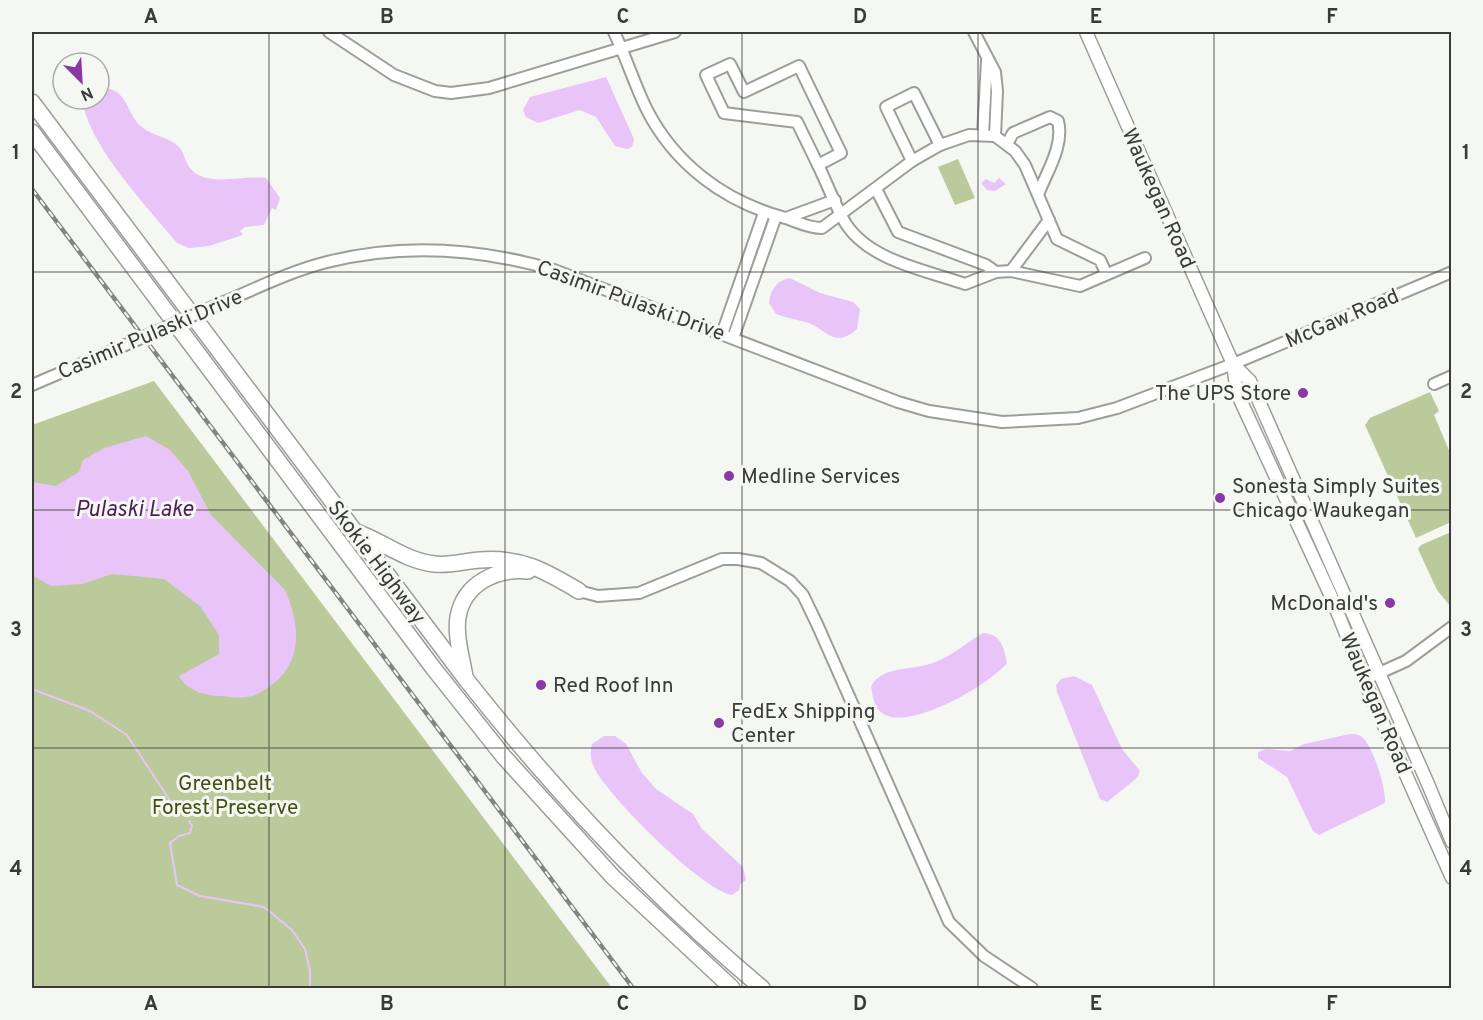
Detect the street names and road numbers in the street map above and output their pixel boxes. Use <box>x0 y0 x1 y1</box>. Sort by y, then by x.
street label: Waukegan Road <box>1115 124 1201 273</box>
street label: Casimir Pulaski Drive <box>533 255 728 348</box>
street label: McGaw Road <box>1282 283 1404 355</box>
street label: Casimir Pulaski Drive <box>54 284 247 387</box>
street label: Skokie Highway <box>321 496 431 630</box>
street label: Waukegan Road <box>1333 629 1417 778</box>

